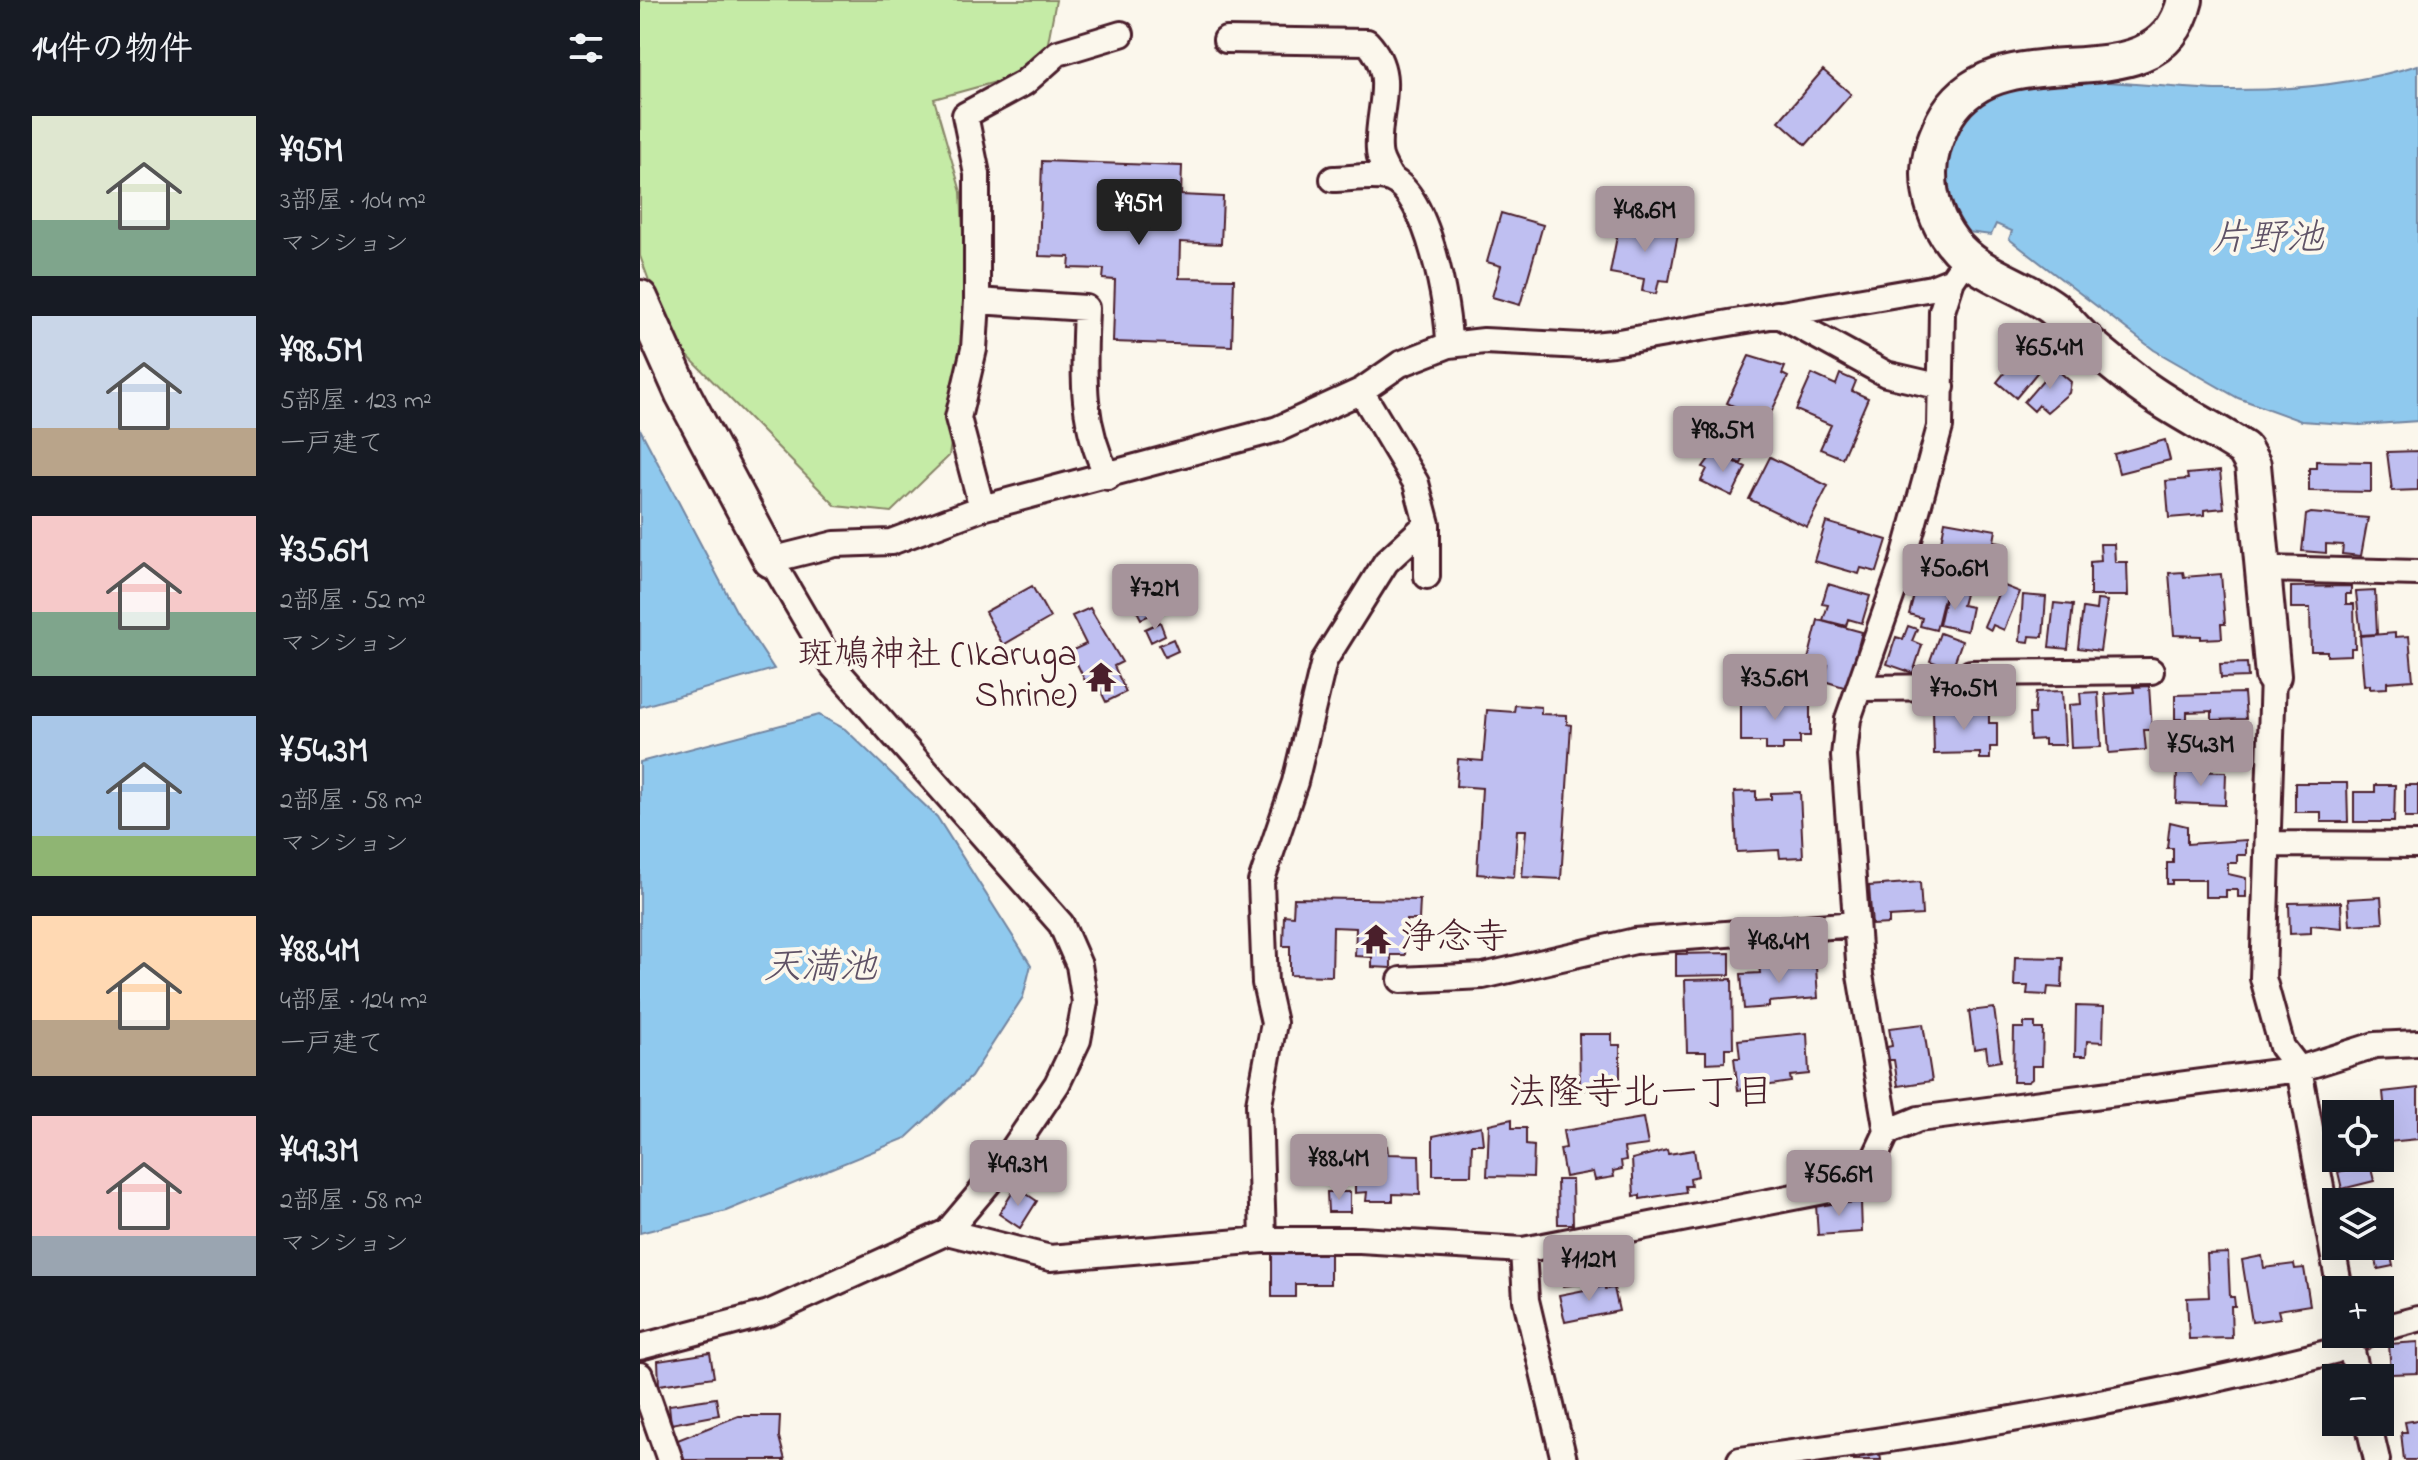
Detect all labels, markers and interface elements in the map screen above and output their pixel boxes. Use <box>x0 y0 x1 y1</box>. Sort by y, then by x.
text: 14件の物件 <box>32 26 193 76</box>
icon: filters <box>564 26 608 70</box>
text: ¥95M <box>280 128 344 178</box>
icon: home <box>96 148 192 244</box>
pin: ¥95M <box>1092 179 1186 247</box>
text: 3部屋 · 104 m² <box>280 183 426 221</box>
text: ¥95M <box>1115 186 1163 224</box>
pin: ¥48.6M <box>1580 186 1710 254</box>
text: ¥48.6M <box>1613 193 1677 231</box>
water label: 片野池 <box>2210 212 2325 268</box>
text: マンション <box>280 226 409 264</box>
pin: ¥65.4M <box>1985 323 2115 391</box>
text: ¥98.5M <box>280 328 363 378</box>
text: ¥65.4M <box>2016 330 2084 368</box>
icon: home <box>96 348 192 444</box>
text: 5部屋 · 123 m² <box>280 383 432 421</box>
pin: ¥98.5M <box>1658 406 1788 474</box>
text: ¥98.5M <box>1691 413 1755 451</box>
text: 一戸建て <box>280 426 384 464</box>
text: ¥35.6M <box>280 528 369 578</box>
pin: ¥50.6M <box>1890 544 2020 612</box>
icon: home <box>96 548 192 644</box>
text: ¥50.6M <box>1921 551 1989 589</box>
pin: ¥72M <box>1108 564 1202 632</box>
text: ¥72M <box>1130 571 1180 609</box>
text: 2部屋 · 52 m² <box>280 583 426 621</box>
text: マンション <box>280 626 409 664</box>
place label: 斑鳩神社 (Ikaruga Shrine) <box>798 630 1077 724</box>
pin: ¥35.6M <box>1710 654 1840 722</box>
temple icon: 斑鳩神社 (Ikaruga Shrine) <box>1084 660 1118 694</box>
text: ¥35.6M <box>1741 661 1809 699</box>
pin: ¥70.5M <box>1899 664 2029 732</box>
text: ¥70.5M <box>1930 671 1998 709</box>
pin: ¥54.3M <box>2136 720 2266 788</box>
text: ¥54.3M <box>2167 727 2235 765</box>
text: ¥54.3M <box>280 728 368 778</box>
icon: home <box>96 748 192 844</box>
text: 2部屋 · 58 m² <box>280 783 422 821</box>
text: マンション <box>280 826 409 864</box>
place label: 浄念寺 <box>1400 913 1508 966</box>
pin: ¥48.4M <box>1714 917 1844 985</box>
temple icon: 浄念寺 <box>1359 922 1393 956</box>
text: ¥48.4M <box>1748 924 1810 962</box>
text: ¥88.4M <box>280 928 360 978</box>
water label: 天満池 <box>763 941 878 997</box>
icon: home <box>96 948 192 1044</box>
text: 4部屋 · 124 m² <box>280 983 428 1021</box>
text: 一戸建て <box>280 1026 384 1064</box>
district label: 法隆寺北一丁目 <box>1508 1067 1774 1123</box>
map controls <box>2322 1100 2394 1436</box>
button: locate <box>2322 1100 2394 1172</box>
text: ¥49.3M <box>280 1128 359 1178</box>
pin: ¥88.4M <box>1274 1134 1404 1202</box>
pin: ¥49.3M <box>953 1140 1083 1208</box>
text: ¥88.4M <box>1308 1141 1370 1179</box>
text: ¥49.3M <box>988 1147 1048 1185</box>
icon: home <box>96 1148 192 1244</box>
pin: ¥56.6M <box>1774 1150 1904 1218</box>
text: ¥56.6M <box>1805 1157 1873 1195</box>
text: 2部屋 · 58 m² <box>280 1183 422 1221</box>
button: layers <box>2322 1188 2394 1260</box>
text: マンション <box>280 1226 409 1264</box>
pin: ¥112M <box>1533 1235 1645 1303</box>
text: ¥112M <box>1561 1242 1617 1280</box>
button: + <box>2322 1276 2394 1348</box>
button: − <box>2322 1364 2394 1436</box>

